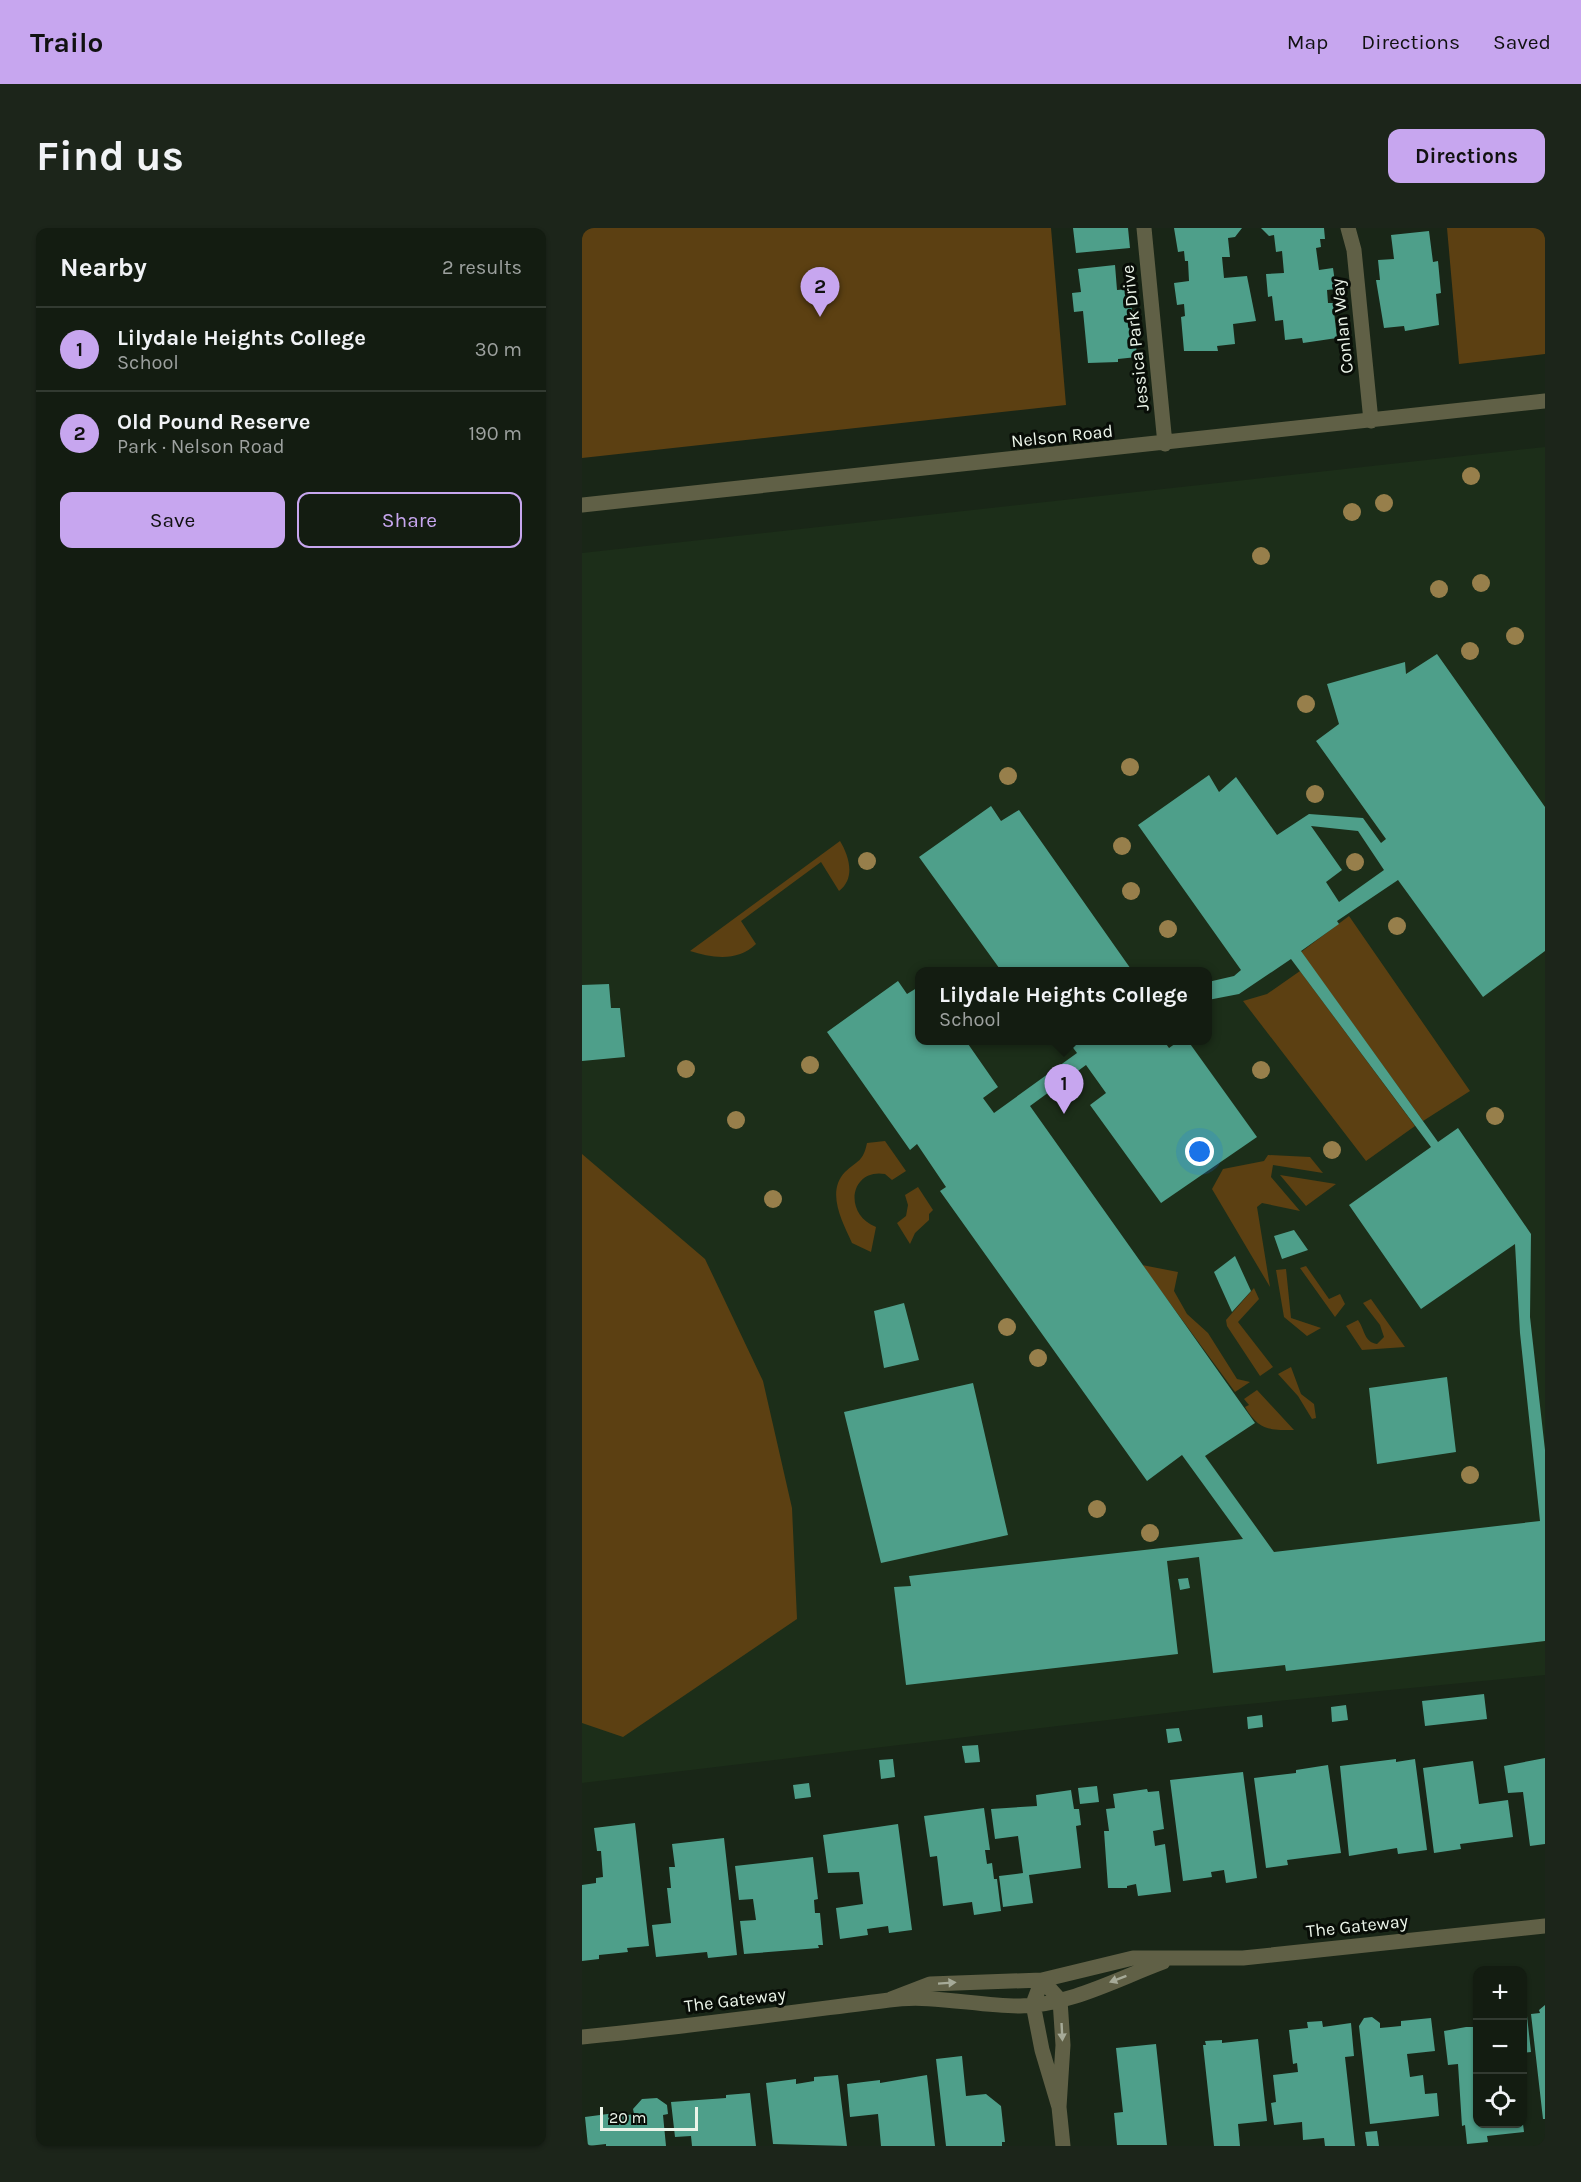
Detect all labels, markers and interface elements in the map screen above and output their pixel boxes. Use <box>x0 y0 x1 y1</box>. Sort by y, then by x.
text: Trailo <box>30 26 103 59</box>
text: Map <box>1287 30 1328 54</box>
text: Directions <box>1361 30 1460 54</box>
text: Saved <box>1493 30 1551 54</box>
button: Directions <box>1388 129 1545 183</box>
text: Find us <box>36 131 184 181</box>
text: Nearby <box>60 252 147 283</box>
text: 2 results <box>442 256 522 279</box>
street label: Jessica Park Drive <box>1116 264 1154 412</box>
pin: 2 <box>800 268 840 317</box>
street label: Conlan Way <box>1326 277 1358 375</box>
text: Lilydale Heights College <box>117 325 366 351</box>
text: 1 <box>76 338 83 361</box>
text: 30 m <box>475 338 522 361</box>
text: School <box>117 351 179 374</box>
text: Old Pound Reserve <box>117 409 310 435</box>
street label: Nelson Road <box>1010 420 1114 452</box>
text: 2 <box>73 422 86 445</box>
text: 190 m <box>468 422 522 445</box>
text: Park · Nelson Road <box>117 435 285 458</box>
button: Save <box>60 492 285 548</box>
button: Share <box>297 492 522 548</box>
popup <box>915 967 1212 1045</box>
text: Lilydale Heights College <box>939 982 1188 1008</box>
text: School <box>939 1008 1001 1031</box>
pin: 1 <box>1044 1064 1084 1114</box>
your location <box>1185 1137 1214 1166</box>
street label: The Gateway <box>1305 1910 1410 1942</box>
map controls <box>1473 1966 1527 2128</box>
button: + <box>1473 1966 1527 2020</box>
one-way arrow <box>1109 1974 1127 1984</box>
one-way arrow <box>937 1978 956 1988</box>
street label: The Gateway <box>683 1983 788 2017</box>
button: − <box>1473 2020 1527 2074</box>
one-way arrow <box>1058 2022 1067 2041</box>
button: locate <box>1473 2074 1527 2128</box>
scale bar <box>600 2104 698 2132</box>
text: 20 m <box>609 2108 647 2127</box>

